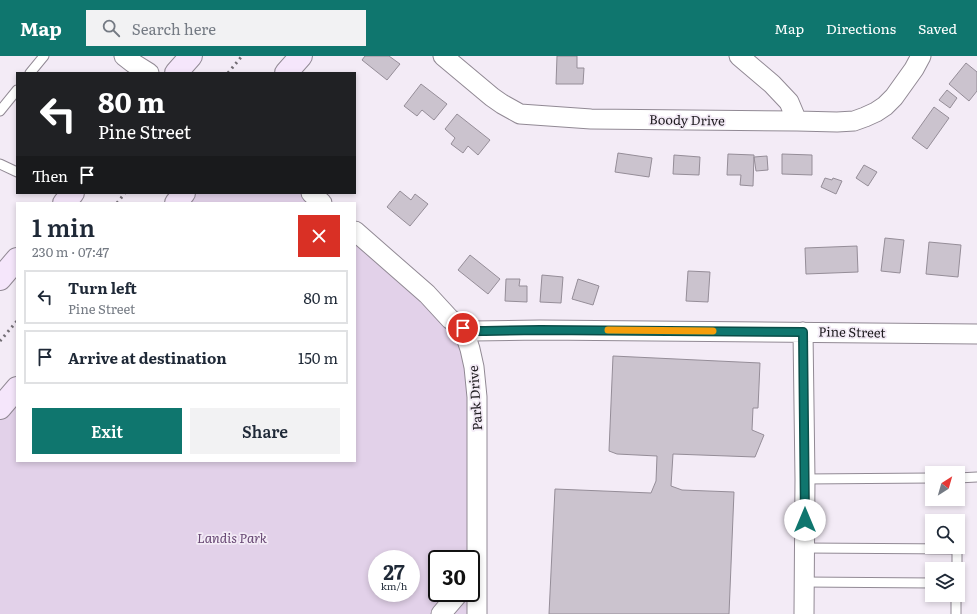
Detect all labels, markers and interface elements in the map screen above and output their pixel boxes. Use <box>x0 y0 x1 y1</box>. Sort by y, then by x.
search box <box>86 10 366 46</box>
text: Map <box>20 14 62 42</box>
icon: search <box>100 17 122 39</box>
text: Search here <box>132 17 216 40</box>
text: Map <box>774 18 804 38</box>
text: Directions <box>826 18 896 38</box>
text: Saved <box>918 18 957 38</box>
text: 80 m <box>98 80 165 122</box>
icon: left <box>32 88 84 140</box>
street label: Boody Drive <box>649 109 725 130</box>
text: Pine Street <box>98 118 191 145</box>
text: Then <box>32 164 68 187</box>
icon: arrive <box>76 164 98 186</box>
text: 1 min <box>32 209 95 244</box>
button: close <box>298 215 340 257</box>
text: 230 m · 07:47 <box>32 242 109 261</box>
text: Turn left <box>68 276 137 299</box>
icon: left <box>34 286 56 308</box>
text: 80 m <box>304 286 338 309</box>
text: Pine Street <box>68 299 135 318</box>
pin <box>446 311 480 345</box>
icon: arrive <box>452 317 474 339</box>
street label: Pine Street <box>818 321 887 342</box>
icon: arrive <box>34 346 56 368</box>
text: Arrive at destination <box>68 346 227 369</box>
text: 150 m <box>298 346 338 369</box>
street label: Park Drive <box>463 365 486 431</box>
button: Exit <box>32 408 182 454</box>
button: Share <box>190 408 340 454</box>
north arrow <box>925 466 965 506</box>
map controls <box>925 466 965 602</box>
position arrow <box>784 499 826 541</box>
button: search <box>925 514 965 554</box>
park label: Landis Park <box>197 528 268 547</box>
speed limit sign: 30 <box>428 550 480 602</box>
text: 27 <box>383 556 405 586</box>
button: layers <box>925 562 965 602</box>
text: km/h <box>381 578 407 593</box>

